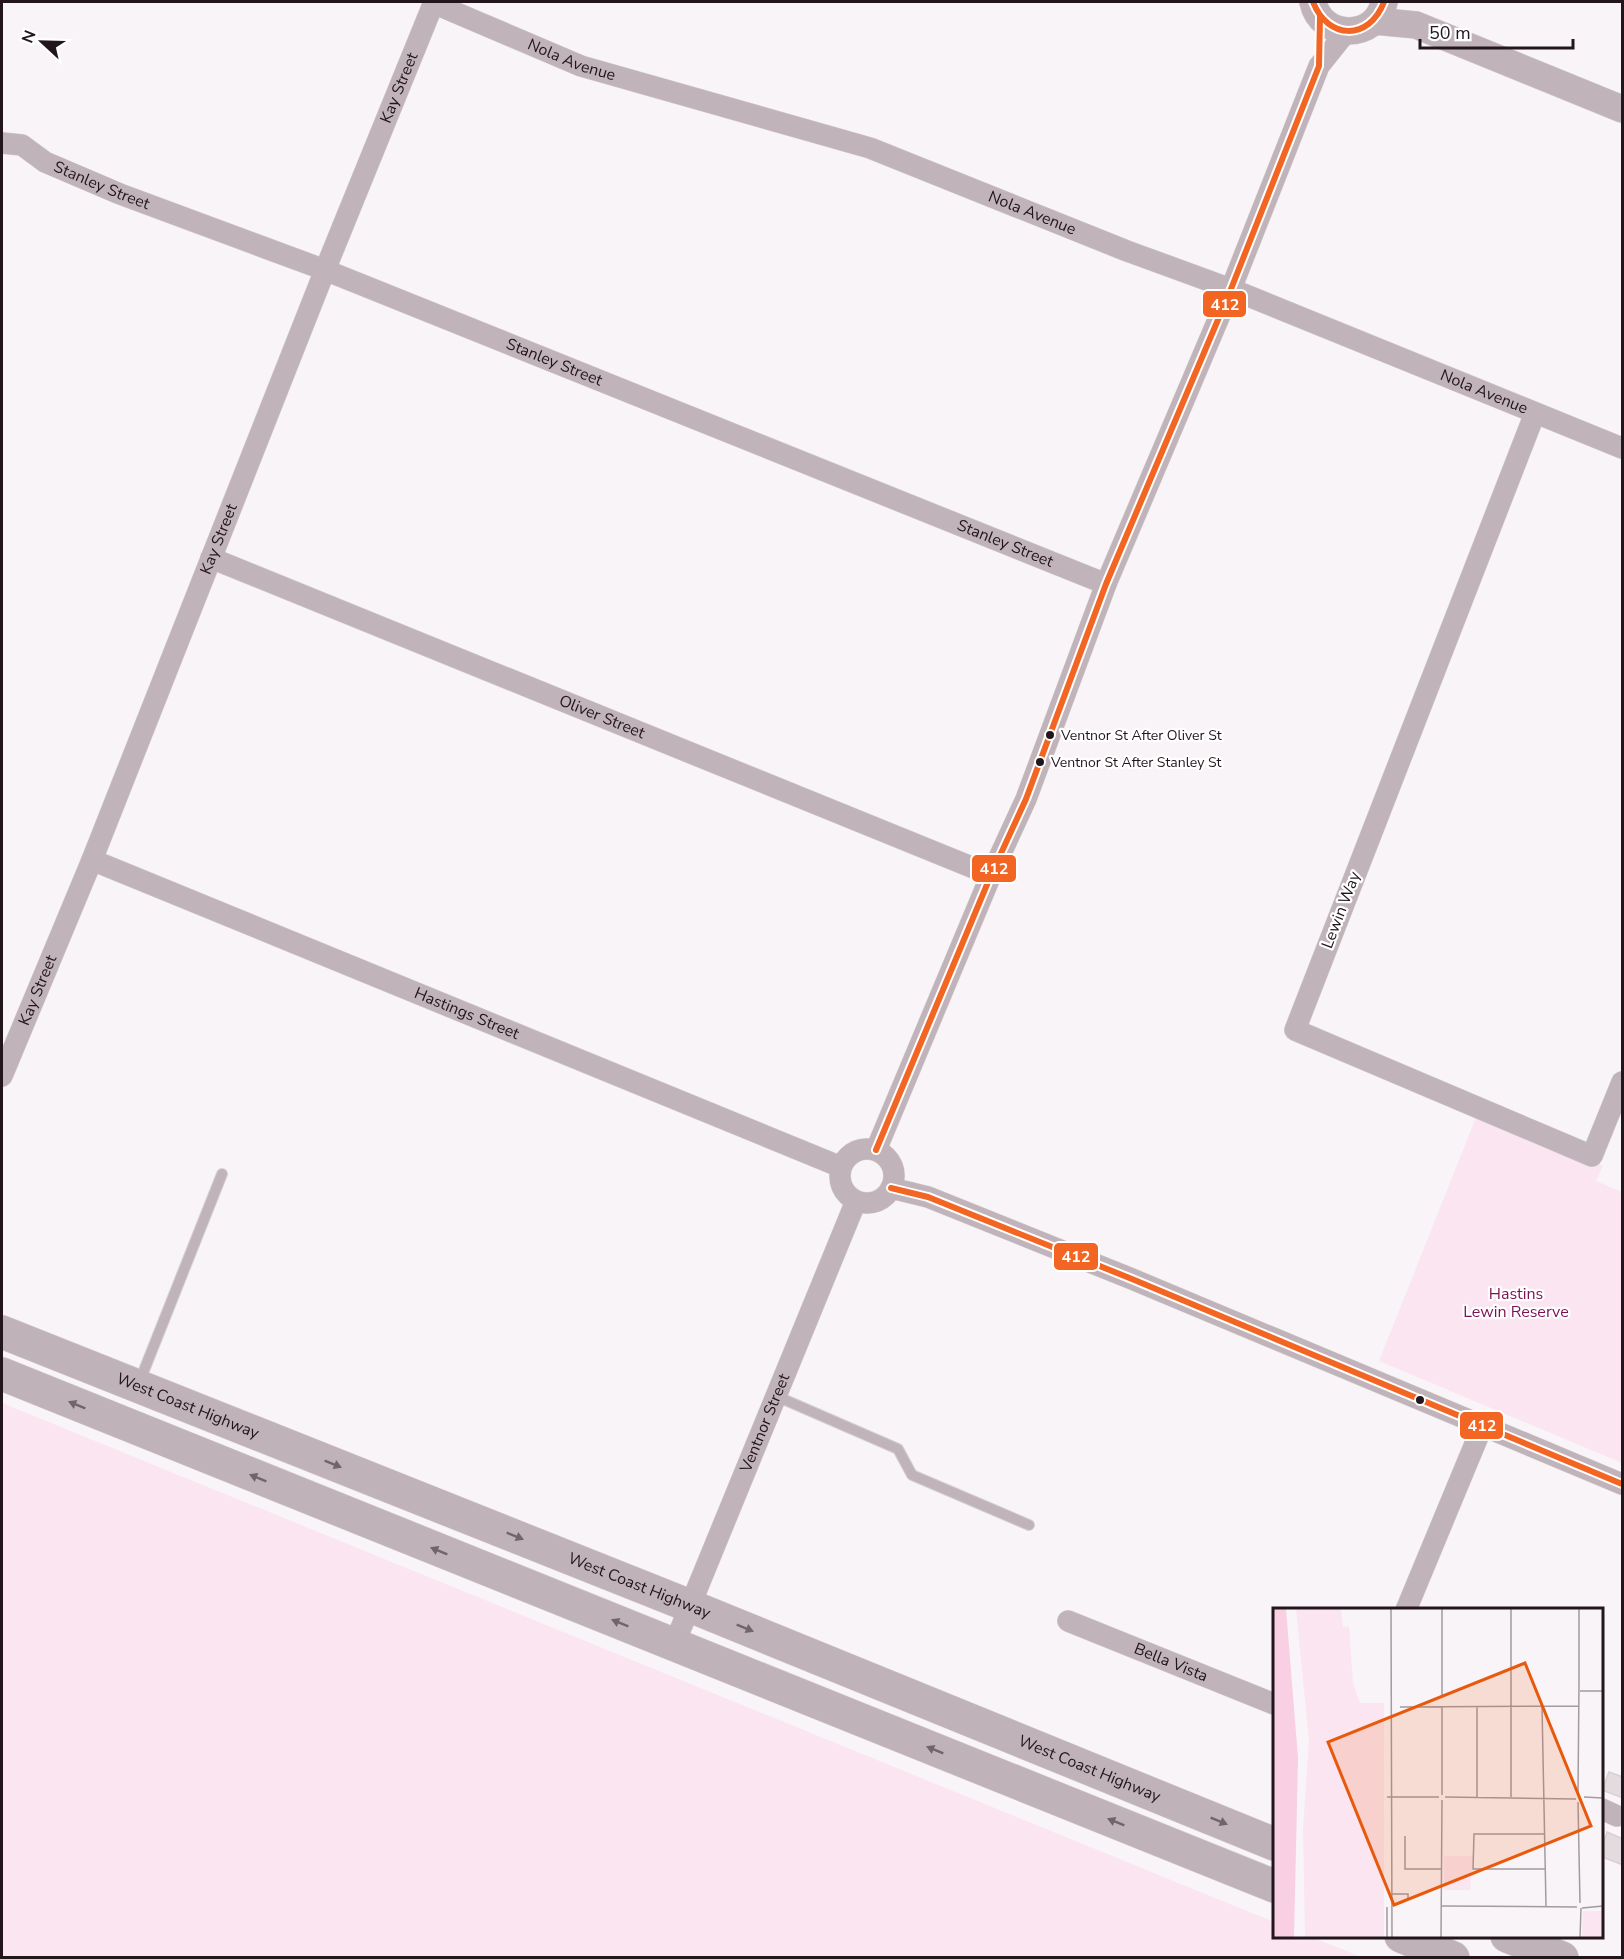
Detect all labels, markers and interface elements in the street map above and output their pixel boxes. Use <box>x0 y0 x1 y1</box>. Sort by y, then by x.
north arrow <box>12 12 72 72</box>
scale bar <box>1420 12 1573 50</box>
text: 50 m <box>1429 21 1471 45</box>
text: N <box>17 27 41 46</box>
street label: Nola Avenue <box>524 33 618 86</box>
street label: Kay Street <box>375 49 423 126</box>
street label: Stanley Street <box>50 156 153 215</box>
street label: Nola Avenue <box>985 186 1079 240</box>
line badge: 412 <box>1202 290 1247 318</box>
text: 412 <box>1211 294 1239 316</box>
street label: Stanley Street <box>503 333 606 392</box>
street label: Nola Avenue <box>1437 364 1531 420</box>
street label: Kay Street <box>195 500 243 578</box>
street label: Stanley Street <box>954 514 1057 573</box>
street label: Oliver Street <box>556 690 649 744</box>
place label: Ventnor St After Oliver St <box>1060 726 1222 745</box>
marker: Ventnor St After Oliver St <box>1044 729 1056 741</box>
place label: Ventnor St After Stanley St <box>1050 753 1222 772</box>
marker: Ventnor St After Stanley St <box>1034 756 1046 768</box>
line badge: 412 <box>971 854 1017 883</box>
text: 412 <box>980 858 1008 880</box>
street label: Lewin Way <box>1316 868 1366 952</box>
street label: Kay Street <box>13 951 62 1029</box>
street label: Hastings Street <box>411 982 523 1045</box>
line badge: 412 <box>1053 1242 1099 1271</box>
text: 412 <box>1062 1246 1090 1268</box>
park label: Hastins Lewin Reserve <box>1463 1283 1569 1323</box>
street label: West Coast Highway <box>113 1368 263 1445</box>
street label: Ventnor Street <box>735 1370 795 1477</box>
unlabelled marker <box>1414 1394 1426 1406</box>
one-way arrow <box>68 1400 86 1410</box>
line badge: 412 <box>1459 1411 1504 1440</box>
text: 412 <box>1468 1415 1496 1437</box>
one-way arrow <box>325 1459 343 1469</box>
one-way arrow <box>249 1473 267 1483</box>
one-way arrow <box>506 1531 524 1541</box>
one-way arrow <box>430 1545 448 1555</box>
street label: West Coast Highway <box>565 1548 715 1625</box>
inset map <box>1273 1608 1603 1938</box>
one-way arrow <box>611 1618 629 1627</box>
one-way arrow <box>736 1623 754 1633</box>
street label: Bella Vista <box>1131 1638 1211 1687</box>
street label: West Coast Highway <box>1015 1730 1165 1808</box>
one-way arrow <box>926 1745 944 1755</box>
one-way arrow <box>1107 1817 1125 1827</box>
one-way arrow <box>1210 1817 1228 1826</box>

